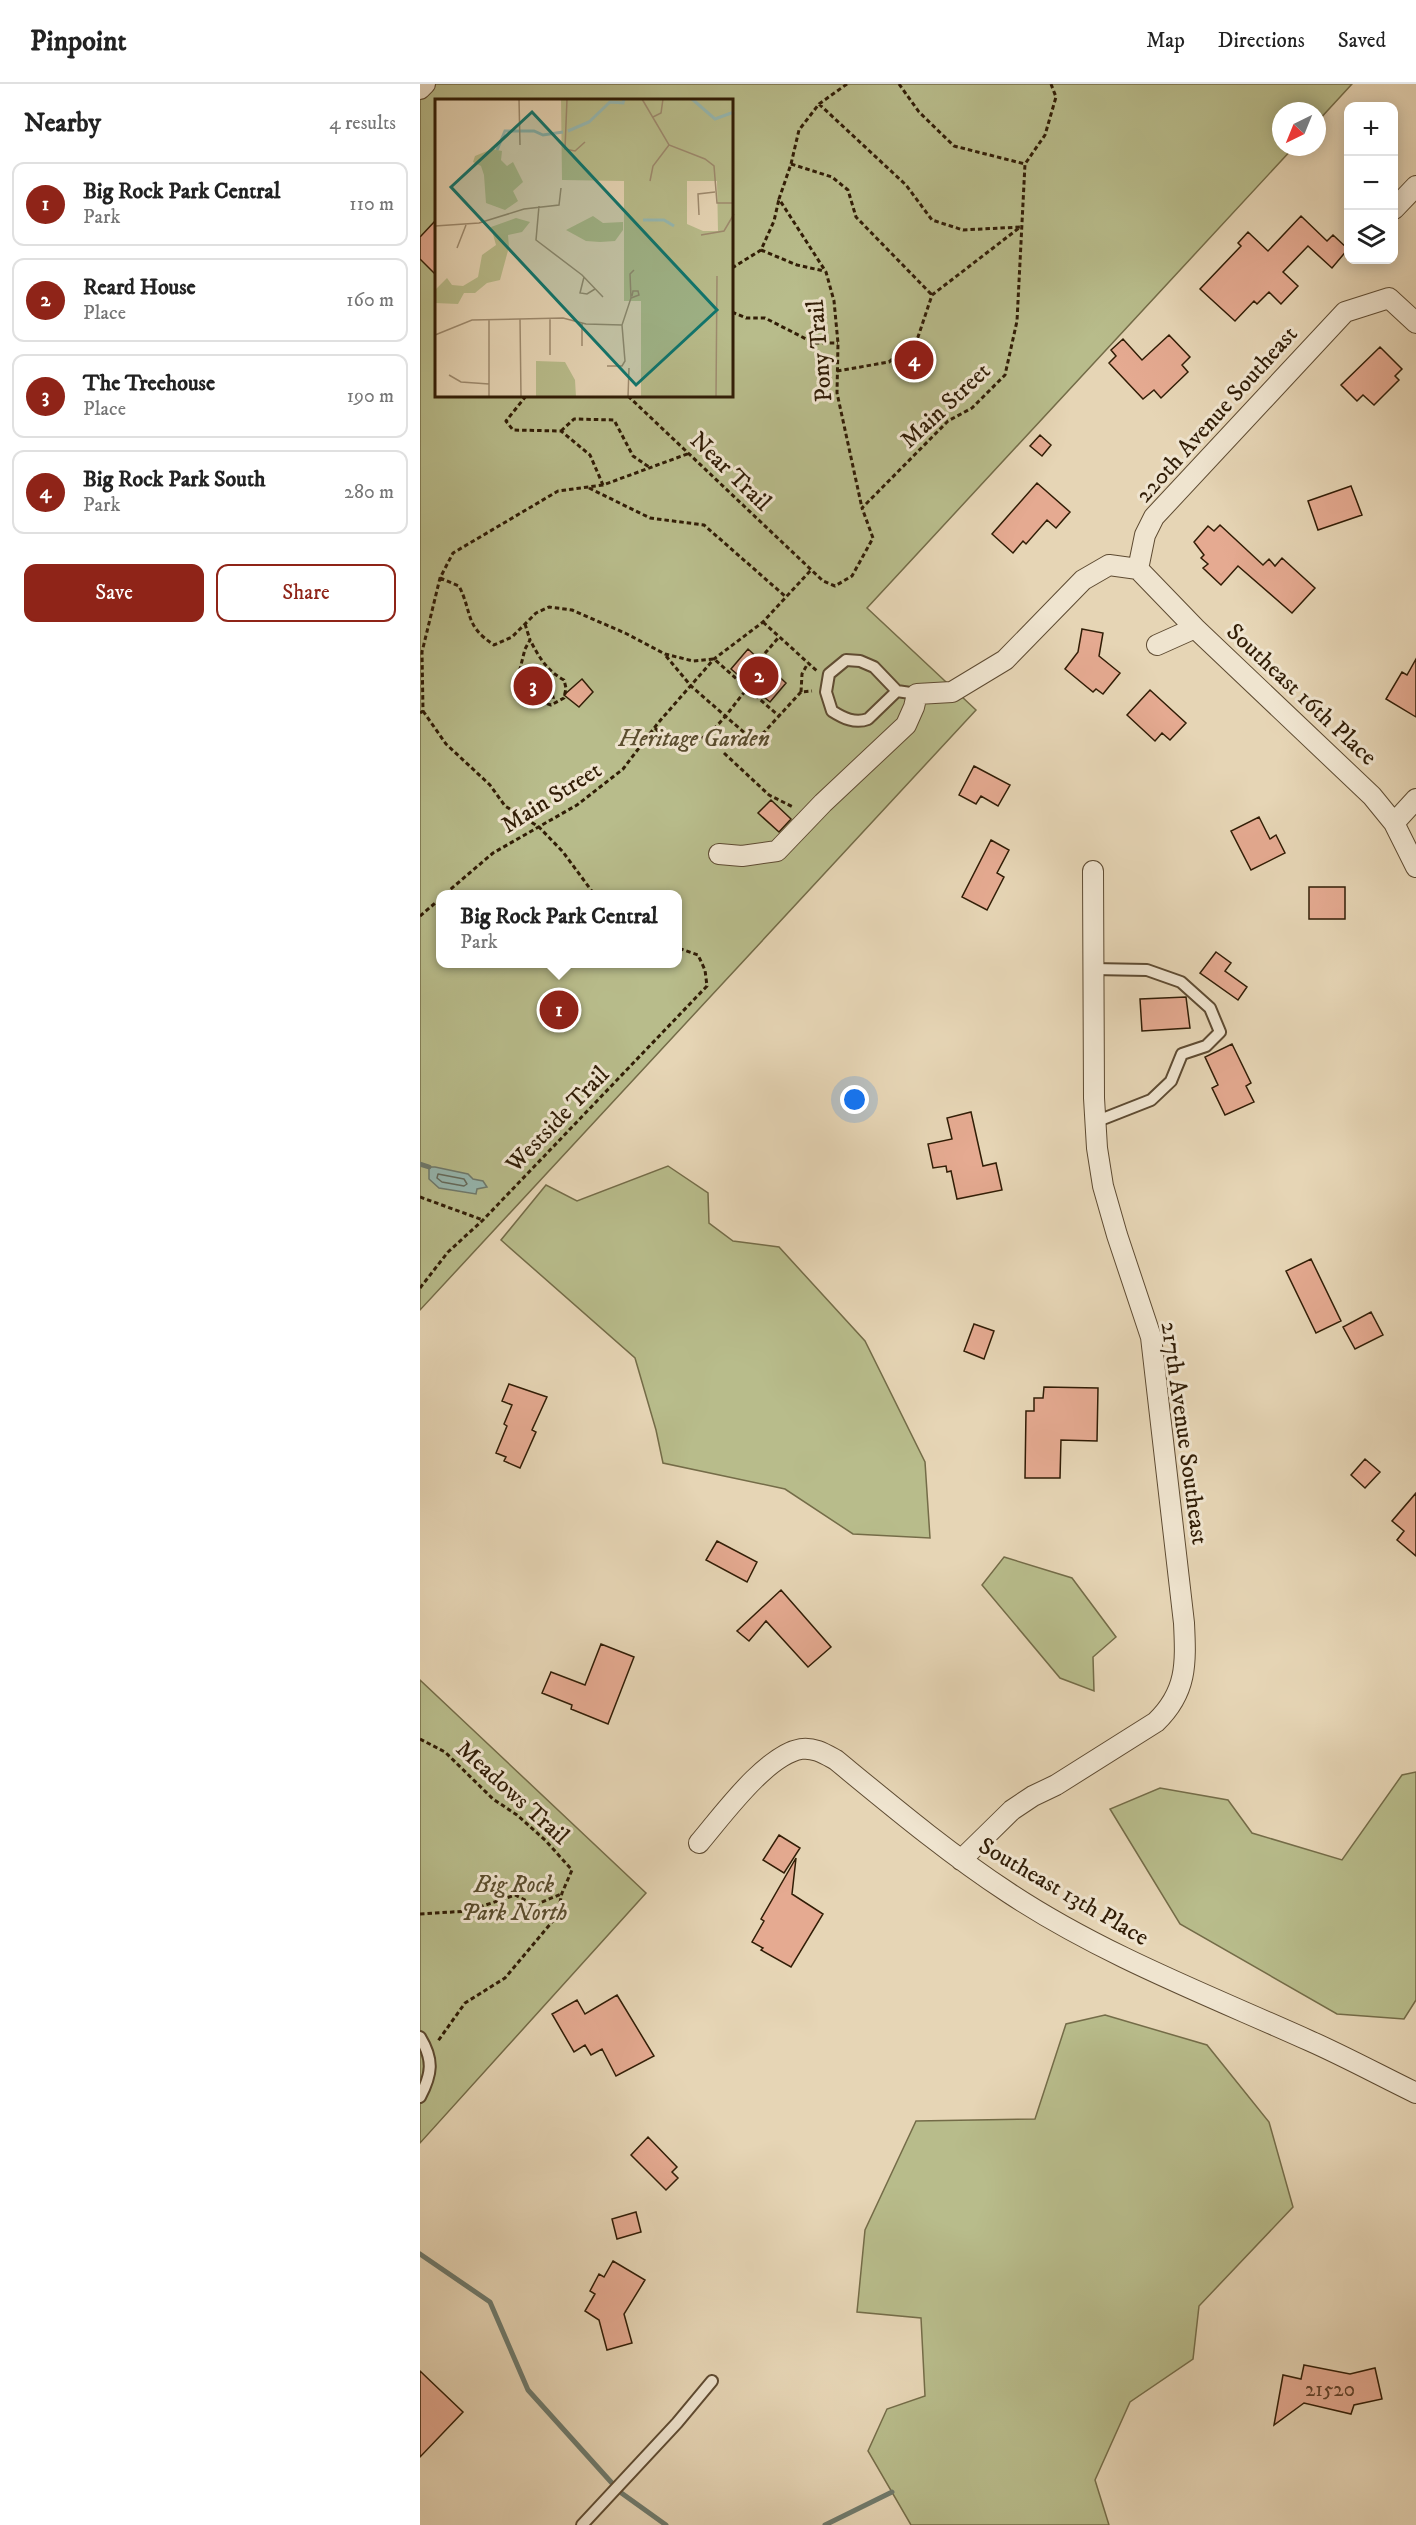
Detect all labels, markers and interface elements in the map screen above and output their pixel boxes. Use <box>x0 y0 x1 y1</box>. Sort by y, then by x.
text: Pinpoint <box>30 24 126 59</box>
text: Map <box>1146 28 1185 54</box>
text: Directions <box>1218 28 1305 54</box>
text: Saved <box>1338 28 1386 54</box>
inset map <box>435 99 734 398</box>
north arrow <box>1272 102 1326 156</box>
map controls <box>1344 102 1398 264</box>
button: + <box>1344 102 1398 156</box>
text: Nearby <box>24 107 101 140</box>
text: 4 results <box>329 111 396 136</box>
button: − <box>1344 156 1398 210</box>
text: Big Rock Park Central <box>83 178 280 205</box>
text: 1 <box>42 192 49 217</box>
text: 110 m <box>349 192 394 217</box>
text: Park <box>83 205 120 230</box>
button: layers <box>1344 210 1398 264</box>
text: Reard House <box>83 274 196 301</box>
text: 2 <box>41 288 50 313</box>
text: 160 m <box>346 288 394 313</box>
street label: Pony Trail <box>801 298 839 403</box>
text: Place <box>83 301 126 326</box>
street label: 220th Avenue Southeast <box>1129 320 1304 509</box>
pin: 4 <box>894 338 934 382</box>
street label: Main Street <box>894 356 997 455</box>
text: The Treehouse <box>83 370 215 397</box>
text: 3 <box>42 384 49 409</box>
text: 190 m <box>347 384 394 409</box>
text: Place <box>83 397 126 422</box>
street label: Near Trail <box>683 426 778 518</box>
text: Big Rock Park South <box>83 466 266 493</box>
text: 4 <box>40 480 51 505</box>
text: 280 m <box>344 480 394 505</box>
text: Park <box>83 493 120 518</box>
button: Save <box>24 564 204 622</box>
button: Share <box>216 564 396 622</box>
street label: Southeast 16th Place <box>1220 617 1383 772</box>
pin: 2 <box>740 654 778 698</box>
pin: 3 <box>514 664 552 708</box>
park label: Heritage Garden <box>617 724 770 754</box>
street label: Main Street <box>496 755 608 840</box>
popup <box>436 890 682 968</box>
text: Big Rock Park Central <box>460 903 658 930</box>
text: Park <box>460 930 498 955</box>
pin: 1 <box>540 988 578 1032</box>
street label: Westside Trail <box>499 1060 616 1180</box>
your location <box>840 1085 869 1114</box>
street label: 217th Avenue Southeast <box>1154 1320 1215 1547</box>
street label: Meadows Trail <box>450 1734 576 1852</box>
street label: Southeast 13th Place <box>973 1831 1154 1953</box>
park label: Big Rock Park North <box>461 1870 568 1928</box>
house number: 21520 <box>1305 2377 1355 2403</box>

